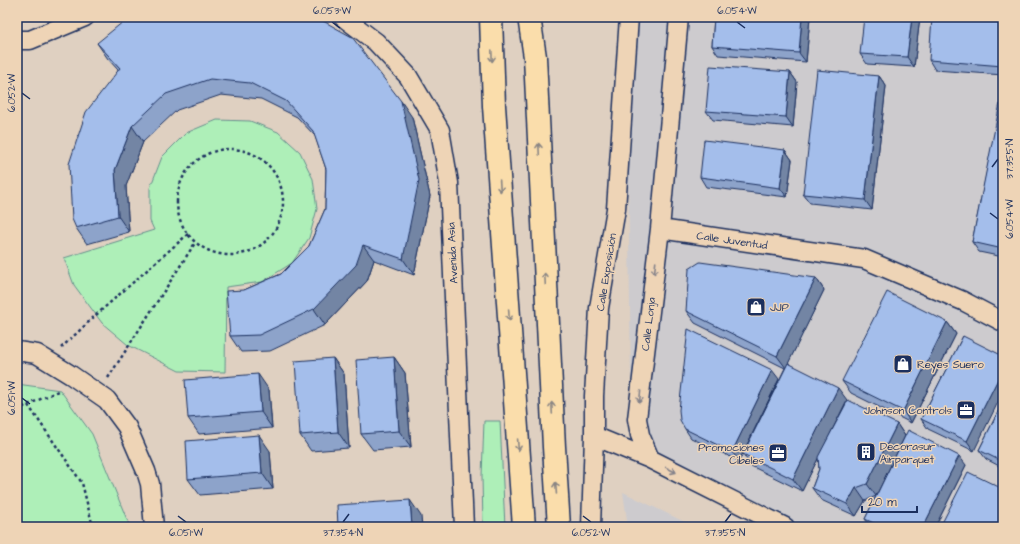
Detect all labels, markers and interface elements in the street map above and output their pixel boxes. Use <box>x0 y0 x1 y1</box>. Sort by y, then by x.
text: 6.053°W <box>313 4 351 18</box>
text: 6.054°W <box>717 4 757 18</box>
one-way arrow <box>488 49 496 62</box>
text: 6.052°W <box>5 73 19 112</box>
text: 37.355°N <box>1003 139 1017 179</box>
one-way arrow <box>535 143 542 156</box>
one-way arrow <box>496 179 503 192</box>
text: 6.054°W <box>1003 199 1017 239</box>
street label: Avenida Asia <box>443 222 462 284</box>
street label: Calle Juventud <box>696 228 769 253</box>
street label: Calle Exposición <box>593 232 620 312</box>
one-way arrow <box>651 261 659 274</box>
one-way arrow <box>542 273 549 286</box>
street label: Calle Lonja <box>638 296 659 352</box>
shop icon: JJP <box>745 296 767 318</box>
place label: JJP <box>770 300 789 315</box>
one-way arrow <box>505 308 512 321</box>
shop icon: Reyes Suero <box>892 353 914 375</box>
place label: Reyes Suero <box>917 357 984 373</box>
text: 6.051°W <box>5 380 19 415</box>
one-way arrow <box>636 390 643 403</box>
office icon: Johnson Controls <box>955 399 977 421</box>
one-way arrow <box>548 402 555 415</box>
place label: Johnson Controls <box>864 403 952 418</box>
one-way arrow <box>515 438 522 451</box>
place label: Decorasur Airparquet <box>880 439 935 467</box>
place label: Promociones Cibeles <box>698 440 764 468</box>
building icon: Decorasur Airparquet <box>855 441 877 463</box>
office icon: Promociones Cibeles <box>767 442 789 464</box>
one-way arrow <box>665 467 677 474</box>
one-way arrow <box>553 482 560 495</box>
scale bar <box>862 488 917 514</box>
text: 20 m <box>868 494 897 511</box>
text: 6.051°W <box>169 526 204 540</box>
text: 37.354°N <box>323 526 363 540</box>
text: 6.052°W <box>572 526 611 540</box>
text: 37.355°N <box>705 526 745 540</box>

